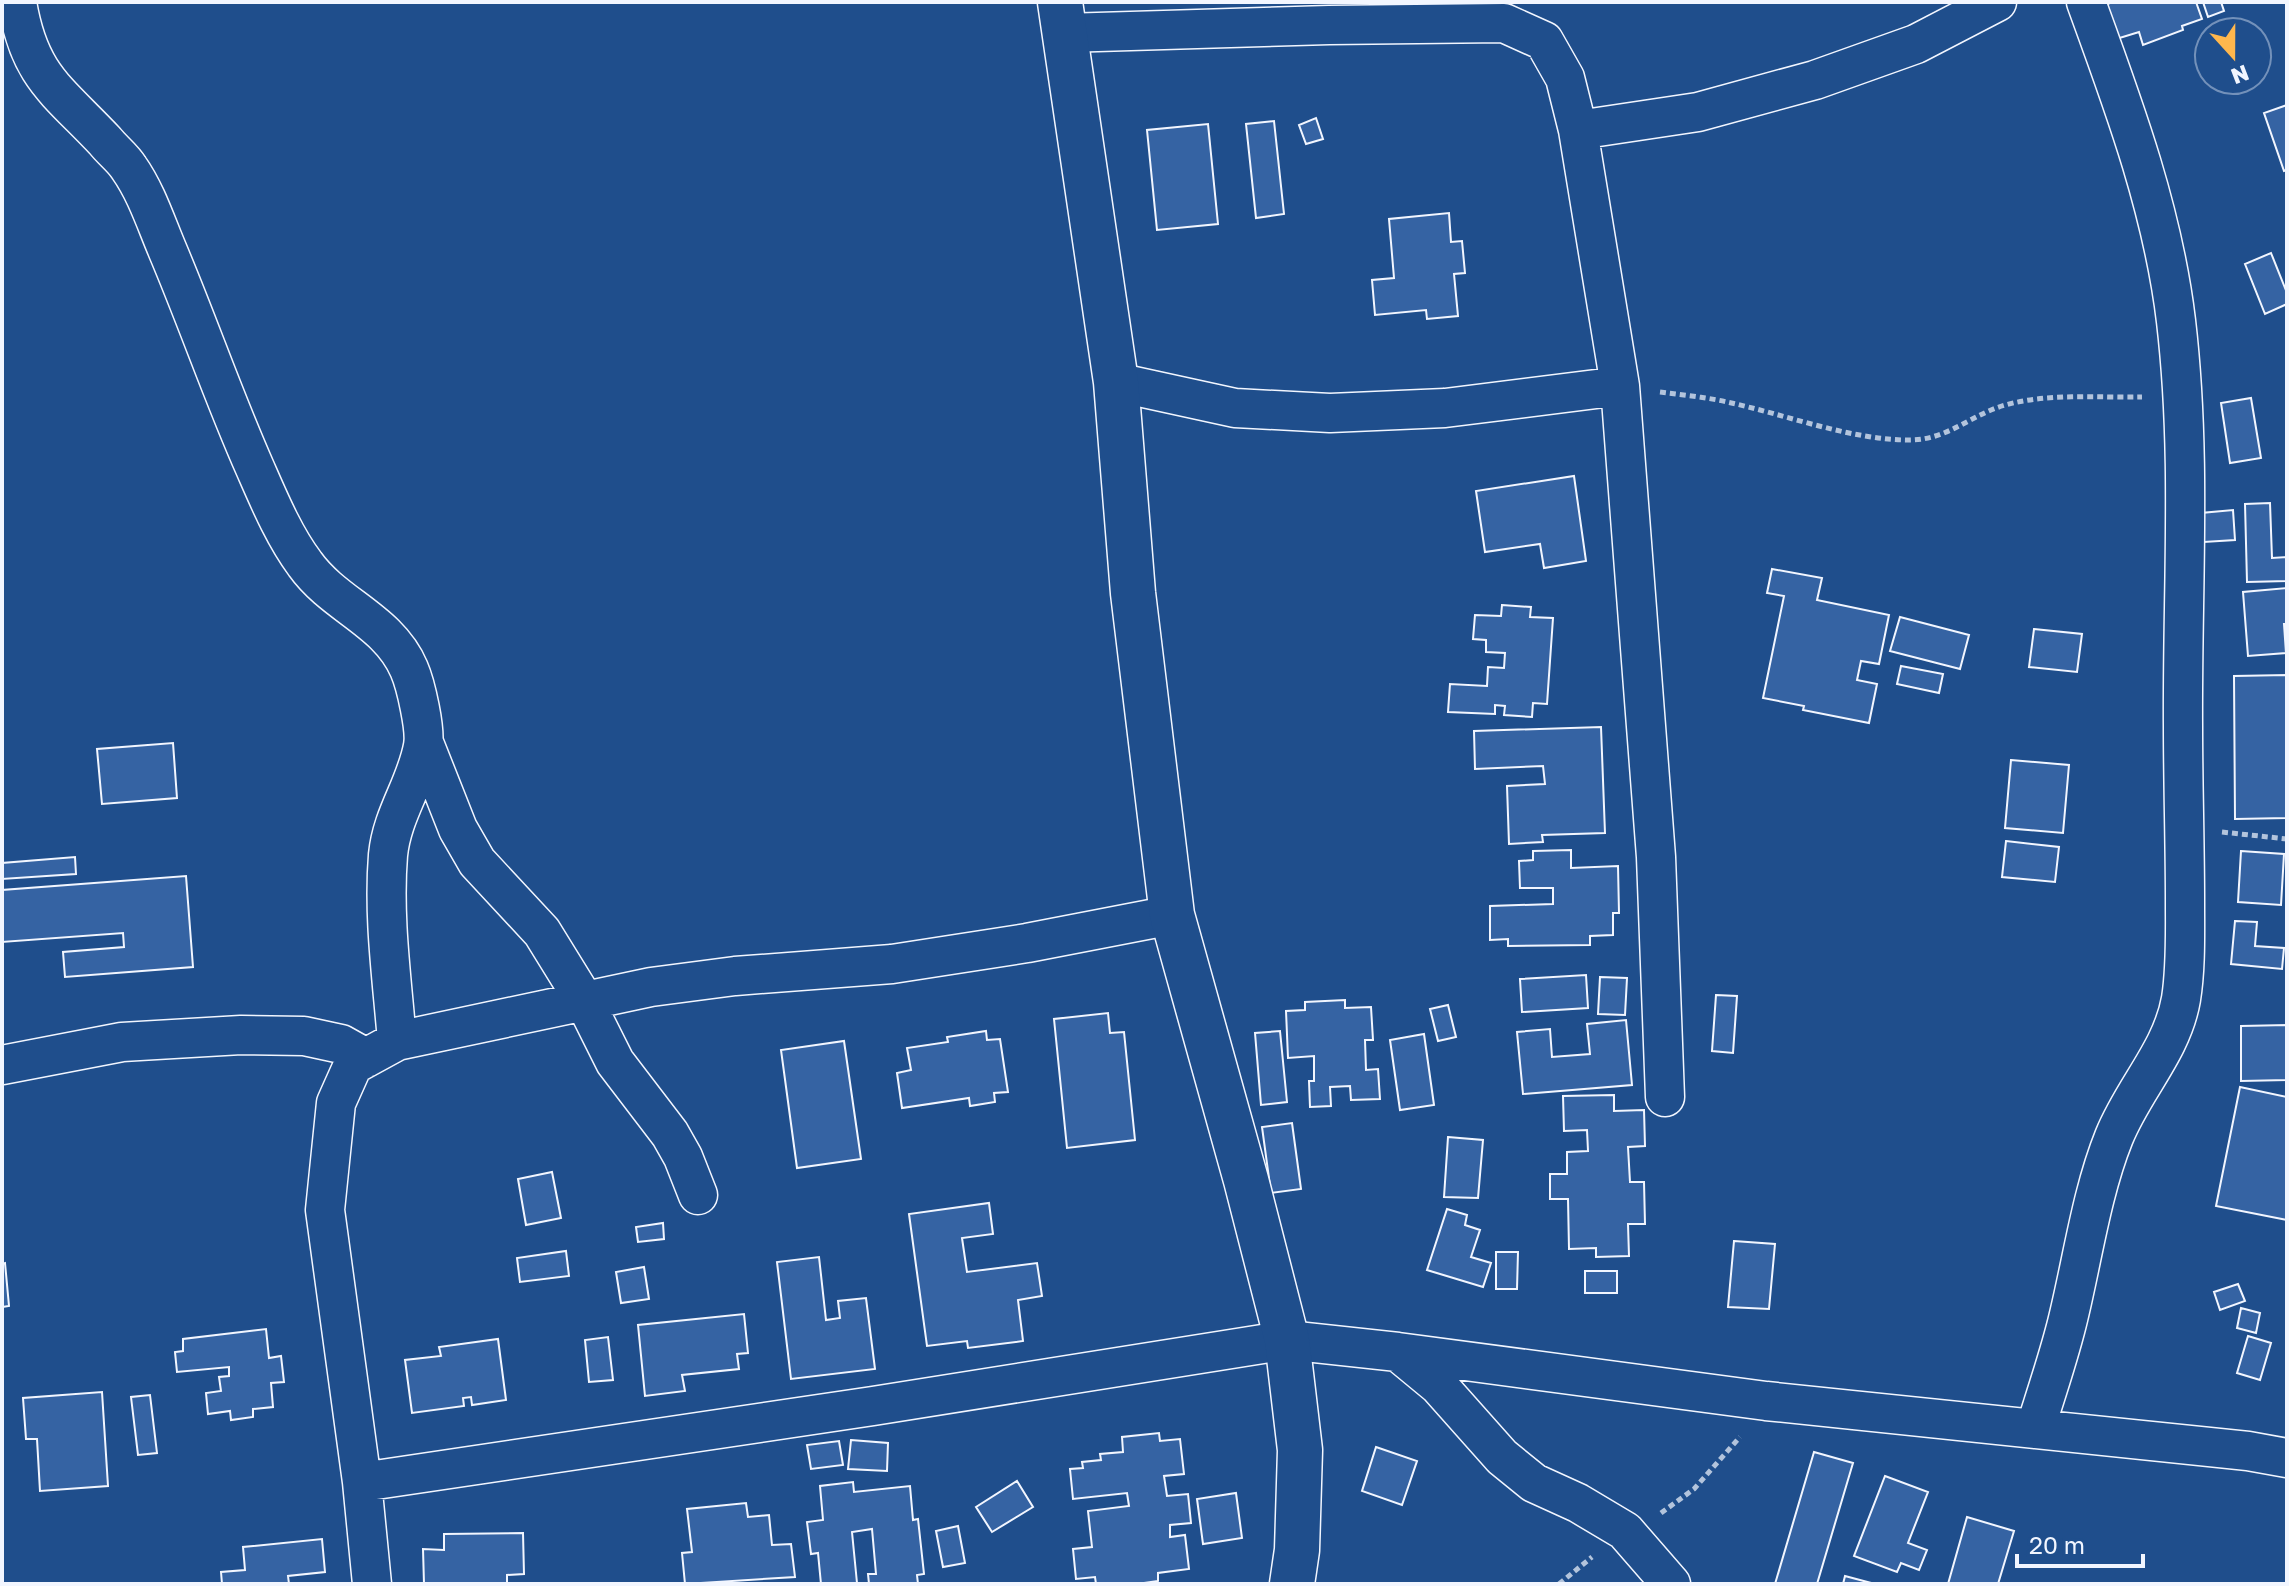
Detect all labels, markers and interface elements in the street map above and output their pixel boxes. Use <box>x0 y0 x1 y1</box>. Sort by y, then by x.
north arrow <box>2193 16 2273 96</box>
text: N <box>2228 60 2253 91</box>
scale bar <box>2017 1518 2143 1568</box>
text: 20 m <box>2029 1530 2085 1559</box>

